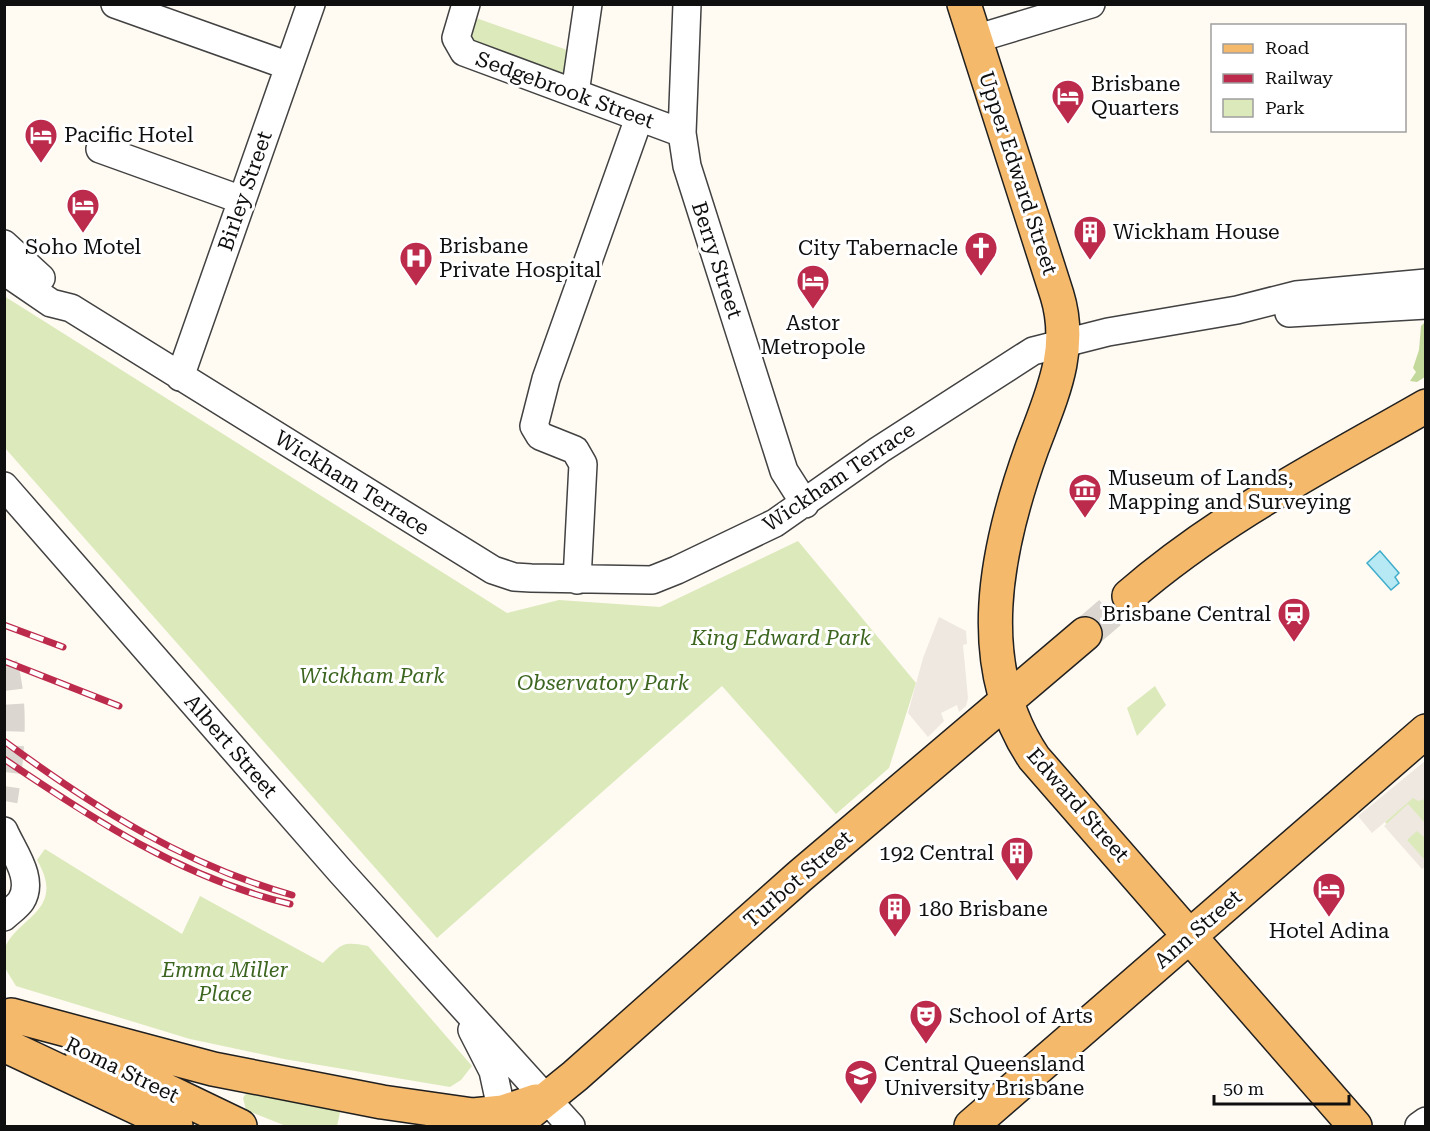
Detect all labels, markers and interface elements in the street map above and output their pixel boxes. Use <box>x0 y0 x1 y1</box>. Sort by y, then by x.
legend <box>1211 24 1406 132</box>
text: Road <box>1265 37 1310 58</box>
street label: Sedgebrook Street <box>473 47 658 133</box>
text: Railway <box>1265 67 1333 88</box>
street label: Upper Edward Street <box>974 68 1062 278</box>
place label: Brisbane Quarters <box>1091 72 1180 120</box>
hotel icon: Brisbane Quarters <box>1050 78 1086 125</box>
text: Park <box>1265 97 1305 118</box>
hotel icon: Pacific Hotel <box>23 117 59 164</box>
place label: Pacific Hotel <box>64 123 194 147</box>
street label: Birley Street <box>213 128 277 254</box>
hotel icon: Soho Motel <box>65 187 101 234</box>
street label: Berry Street <box>687 199 747 322</box>
building icon: Wickham House <box>1072 214 1108 261</box>
place label: Wickham House <box>1113 220 1280 244</box>
church icon: City Tabernacle <box>963 230 999 277</box>
place label: Brisbane Private Hospital <box>439 234 602 282</box>
place label: Soho Motel <box>25 235 142 259</box>
place label: City Tabernacle <box>798 236 958 260</box>
hospital icon: Brisbane Private Hospital <box>398 240 434 287</box>
hotel icon: Astor Metropole <box>795 263 831 310</box>
place label: Astor Metropole <box>760 311 866 359</box>
street label: Wickham Terrace <box>759 417 919 537</box>
street label: Wickham Terrace <box>270 426 434 540</box>
place label: Museum of Lands, Mapping and Surveying <box>1108 466 1351 514</box>
museum icon: Museum of Lands, Mapping and Surveying <box>1067 472 1103 519</box>
station icon: Brisbane Central <box>1276 596 1312 643</box>
place label: Brisbane Central <box>1102 602 1271 626</box>
park label: King Edward Park <box>690 626 872 650</box>
park label: Wickham Park <box>299 664 445 688</box>
park label: Observatory Park <box>517 671 690 695</box>
street label: Albert Street <box>180 689 282 803</box>
street label: Edward Street <box>1022 743 1134 867</box>
street label: Turbot Street <box>739 825 857 932</box>
building icon: 192 Central <box>999 835 1035 882</box>
place label: 192 Central <box>879 841 994 865</box>
hotel icon: Hotel Adina <box>1311 871 1347 918</box>
street label: Ann Street <box>1150 885 1246 973</box>
building icon: 180 Brisbane <box>877 891 913 938</box>
place label: 180 Brisbane <box>918 897 1048 921</box>
place label: Hotel Adina <box>1269 919 1390 943</box>
park label: Emma Miller Place <box>161 958 288 1006</box>
theatre icon: School of Arts <box>908 998 944 1045</box>
place label: School of Arts <box>949 1004 1093 1028</box>
street label: Roma Street <box>61 1032 183 1108</box>
place label: Central Queensland University Brisbane <box>884 1052 1086 1100</box>
school or university icon: Central Queensland University Brisbane <box>843 1058 879 1105</box>
scale bar <box>1214 1068 1349 1106</box>
text: 50 m <box>1223 1078 1264 1099</box>

